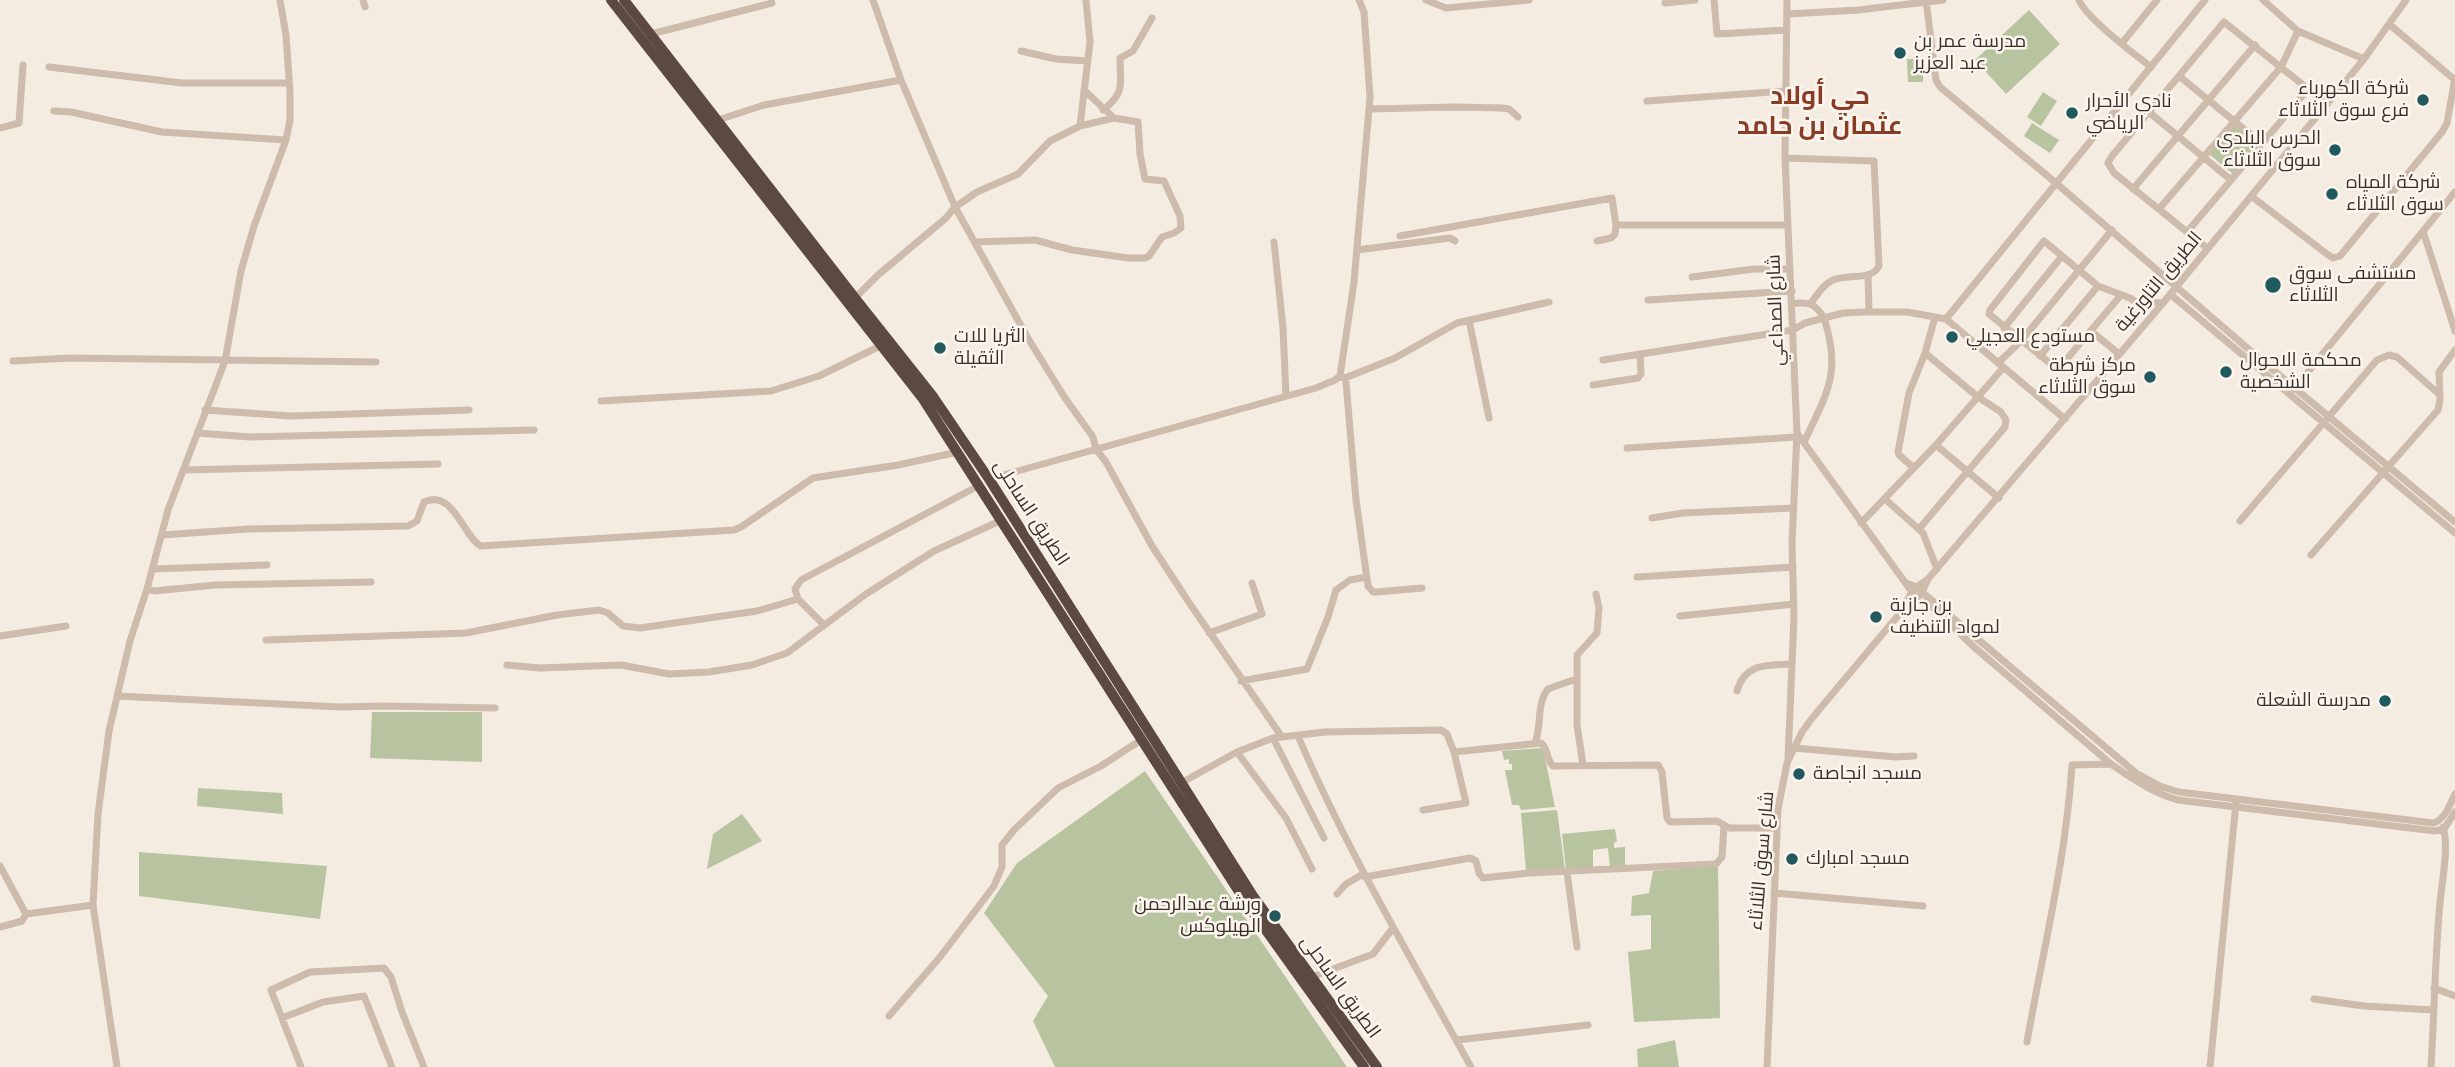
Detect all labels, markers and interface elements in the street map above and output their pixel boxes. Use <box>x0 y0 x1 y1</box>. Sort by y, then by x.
place label: مدرسة عمر بن عبد العزيز <box>1914 31 2026 75</box>
marker: مدرسة عمر بن عبد العزيز <box>1892 45 1908 61</box>
place label: شركة الكهرباء فرع سوق الثلاثاء <box>2278 78 2409 122</box>
district label: حي أولاد عثمان بن حامد <box>1737 81 1903 142</box>
place label: نادي الأحرار الرياضي <box>2086 91 2172 135</box>
marker: شركة الكهرباء فرع سوق الثلاثاء <box>2415 92 2431 108</box>
marker: نادي الأحرار الرياضي <box>2064 105 2080 121</box>
place label: الحرس البلدي سوق الثلاثاء <box>2217 128 2321 172</box>
marker: الحرس البلدي سوق الثلاثاء <box>2327 142 2343 158</box>
place label: شركة المياه سوق الثلاثاء <box>2346 172 2444 216</box>
marker: شركة المياه سوق الثلاثاء <box>2324 186 2340 202</box>
street label: الطريق التاورغية <box>2111 227 2207 337</box>
street label: شارع الصداعي <box>1763 254 1789 366</box>
place label: مستشفى سوق الثلاثاء <box>2289 263 2417 307</box>
marker: مستشفى سوق الثلاثاء <box>2263 275 2283 295</box>
place label: الثريا للات الثقيلة <box>954 326 1026 370</box>
place label: مستودع العجيلي <box>1966 326 2095 348</box>
marker: مستودع العجيلي <box>1944 329 1960 345</box>
marker: الثريا للات الثقيلة <box>932 340 948 356</box>
place label: محكمة الاحوال الشخصية <box>2240 350 2362 394</box>
place label: مركز شرطة سوق الثلاثاء <box>2038 355 2136 399</box>
marker: محكمة الاحوال الشخصية <box>2218 364 2234 380</box>
marker: مركز شرطة سوق الثلاثاء <box>2142 369 2158 385</box>
street label: الطريق الساحلى <box>988 456 1074 570</box>
place label: بن جازية لمواد التنظيف <box>1890 595 2000 639</box>
marker: بن جازية لمواد التنظيف <box>1868 609 1884 625</box>
place label: مدرسة الشعلة <box>2256 690 2371 712</box>
marker: مدرسة الشعلة <box>2377 693 2393 709</box>
place label: مسجد انجاصة <box>1813 763 1922 785</box>
marker: مسجد انجاصة <box>1791 766 1807 782</box>
street label: شارع سوق الثلاثاء <box>1745 790 1779 932</box>
place label: مسجد امبارك <box>1806 848 1910 870</box>
marker: مسجد امبارك <box>1784 851 1800 867</box>
place label: ورشة عبدالرحمن الهيلوكس <box>1134 894 1261 938</box>
marker: ورشة عبدالرحمن الهيلوكس <box>1267 908 1283 924</box>
street label: الطريق الساحلى <box>1295 931 1385 1043</box>

